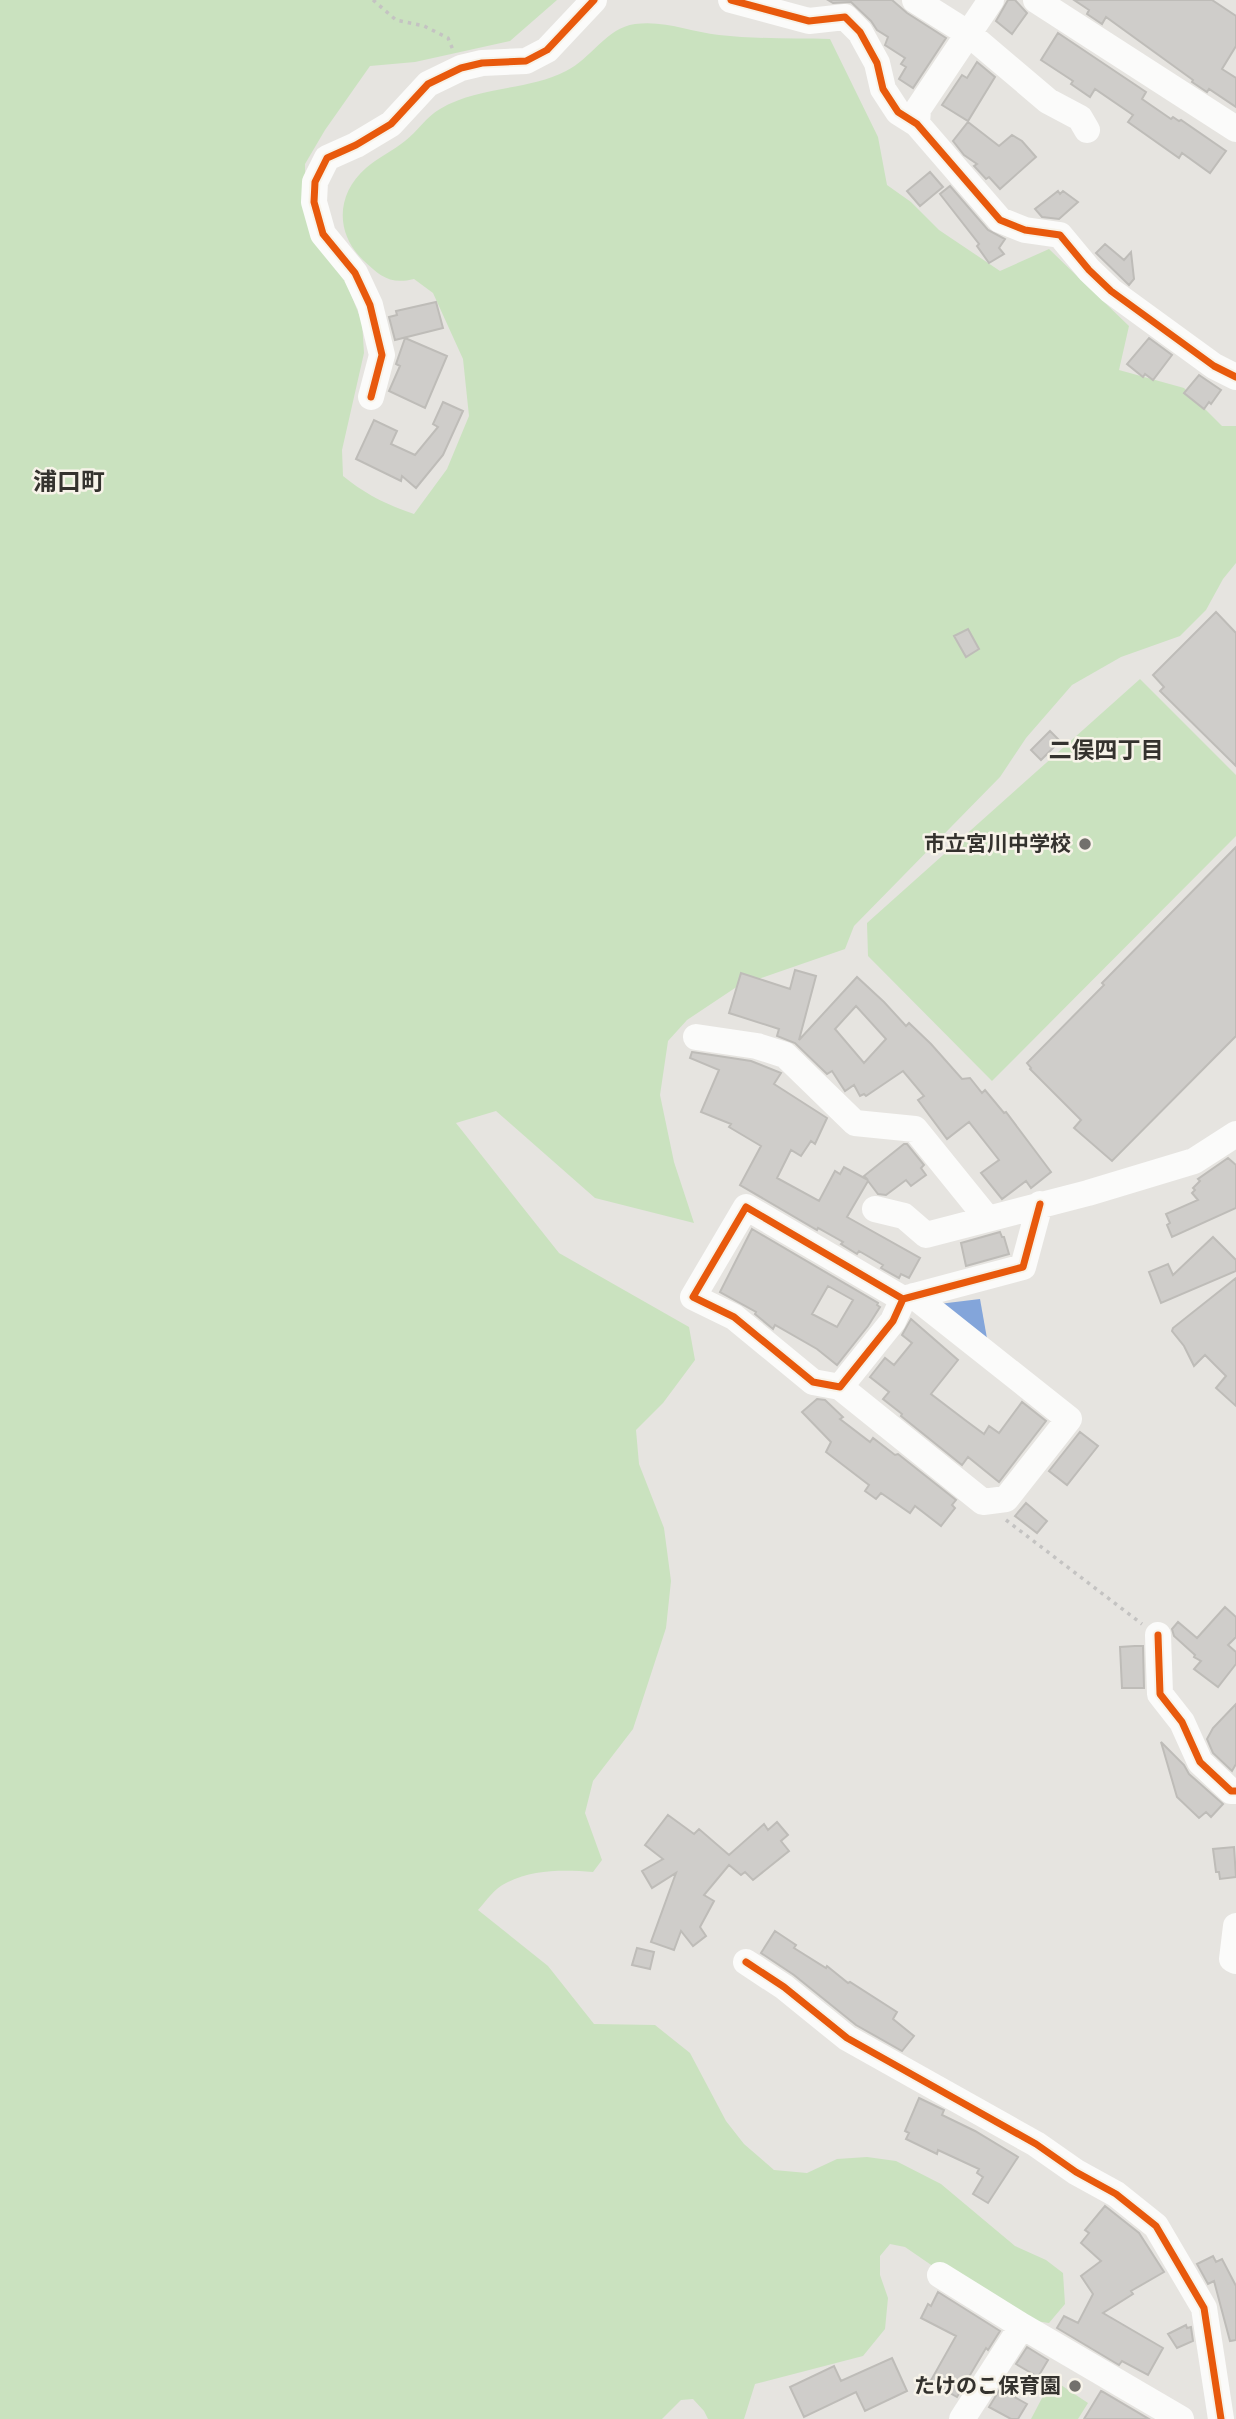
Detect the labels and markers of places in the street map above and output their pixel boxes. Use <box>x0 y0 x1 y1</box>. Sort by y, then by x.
place label: 市立宮川中学校 <box>924 831 1071 856</box>
marker: 市立宮川中学校 <box>1077 836 1093 852</box>
place label: たけのこ保育園 <box>914 2373 1061 2398</box>
marker: たけのこ保育園 <box>1067 2378 1083 2394</box>

